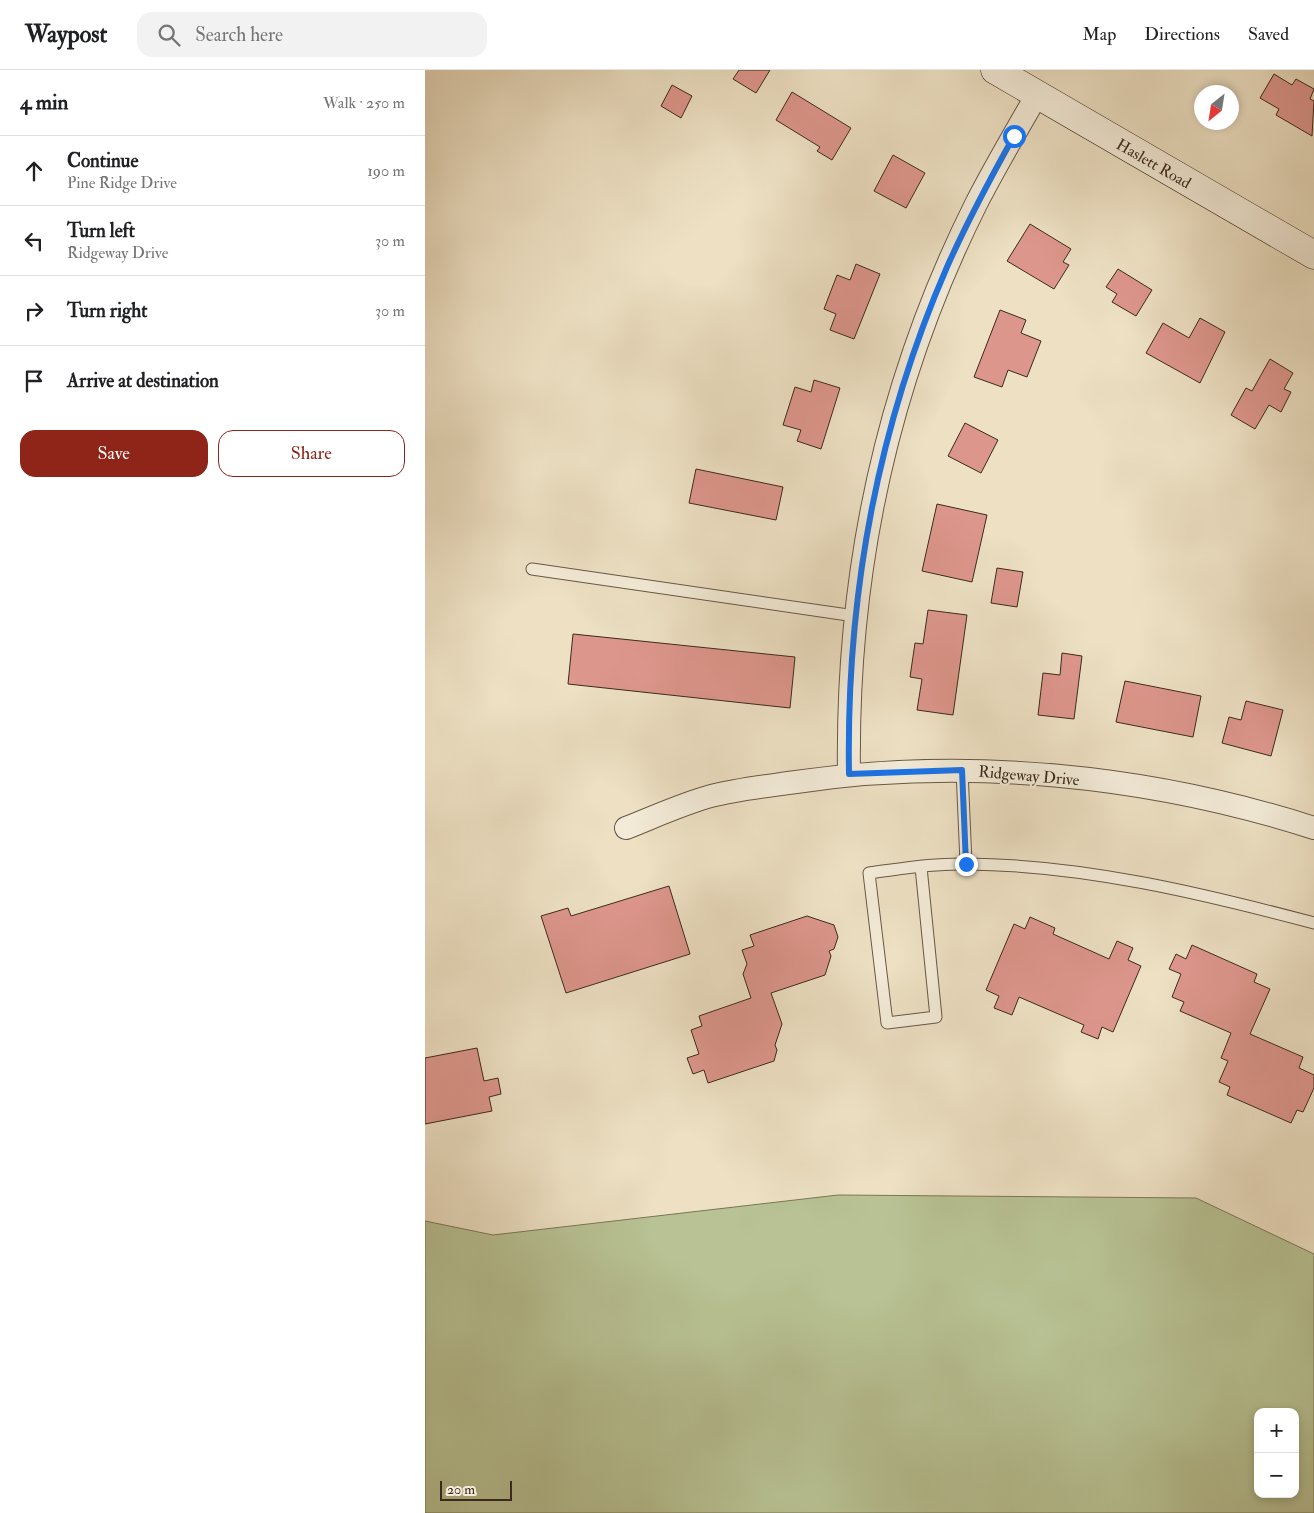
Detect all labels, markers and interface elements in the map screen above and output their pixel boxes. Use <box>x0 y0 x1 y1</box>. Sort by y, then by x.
search box <box>137 12 487 57</box>
text: Waypost <box>25 19 107 50</box>
icon: search <box>155 21 183 49</box>
text: Search here <box>195 23 283 47</box>
text: Map <box>1083 23 1116 46</box>
text: Directions <box>1144 23 1220 46</box>
text: Saved <box>1248 23 1289 46</box>
north arrow <box>1194 85 1239 130</box>
text: 4 min <box>20 89 68 116</box>
text: Walk · 250 m <box>323 93 405 113</box>
route start <box>1003 125 1026 148</box>
street label: Haslett Road <box>1113 134 1195 193</box>
text: Continue <box>67 149 138 173</box>
icon: ahead <box>20 157 48 185</box>
text: 190 m <box>367 161 405 181</box>
text: Pine Ridge Drive <box>67 173 177 193</box>
text: Turn left <box>67 219 135 243</box>
icon: left <box>20 227 48 255</box>
text: 30 m <box>375 231 405 251</box>
text: Ridgeway Drive <box>67 243 168 263</box>
icon: right <box>20 297 48 325</box>
text: Turn right <box>67 299 147 323</box>
text: 30 m <box>375 301 405 321</box>
icon: arrive <box>20 367 48 395</box>
text: Arrive at destination <box>67 369 219 393</box>
button: Save <box>20 430 208 477</box>
button: Share <box>218 430 405 477</box>
street label: Ridgeway Drive <box>978 762 1081 790</box>
route end <box>955 853 978 876</box>
map controls <box>1254 1408 1299 1498</box>
button: + <box>1254 1408 1299 1453</box>
button: − <box>1254 1453 1299 1498</box>
scale bar <box>440 1478 513 1501</box>
text: 20 m <box>447 1481 475 1498</box>

